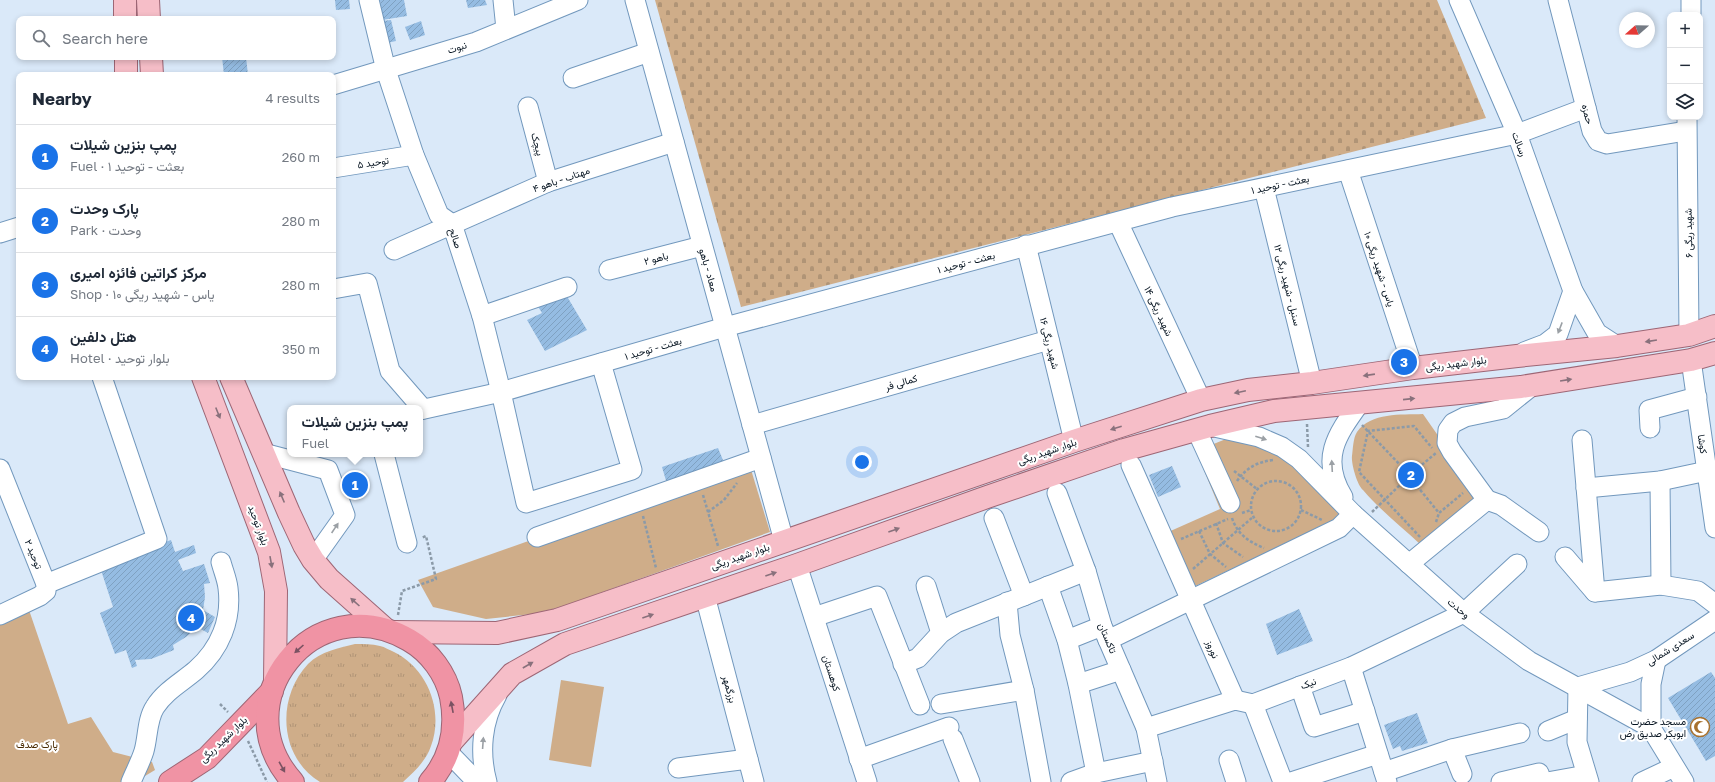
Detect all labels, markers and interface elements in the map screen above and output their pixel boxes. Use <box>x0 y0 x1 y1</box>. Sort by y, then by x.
north arrow <box>1619 12 1655 48</box>
map controls <box>1667 12 1703 120</box>
button: + <box>1667 12 1703 48</box>
search box <box>16 16 336 60</box>
icon: search <box>30 27 52 49</box>
text: Search here <box>62 29 148 47</box>
street label: نبوت <box>446 38 469 57</box>
button: − <box>1667 48 1703 84</box>
button: layers <box>1667 84 1703 120</box>
text: Nearby <box>32 88 92 109</box>
text: 4 results <box>266 90 320 106</box>
street label: حمزه <box>1579 103 1596 126</box>
street label: رسالت <box>1509 130 1530 158</box>
street label: پیچک <box>527 131 547 157</box>
text: پمپ بنزین شیلات <box>70 135 177 153</box>
text: 1 <box>42 149 48 165</box>
text: 260 m <box>282 149 320 165</box>
street label: توحید ۵ <box>356 154 390 171</box>
text: Fuel · بعثت - توحید ۱ <box>70 158 184 174</box>
street label: مهتاب - باهو ۴ <box>531 164 591 195</box>
street label: بعثت - توحید ۱ <box>1250 172 1310 197</box>
text: پارک وحدت <box>70 199 139 217</box>
street label: شهید ریگی ۶ <box>1682 208 1695 258</box>
text: 2 <box>41 213 49 229</box>
text: 280 m <box>282 213 320 229</box>
text: Park · وحدت <box>70 222 141 238</box>
street label: صالح <box>446 226 465 250</box>
street label: یاس - شهید ریگی ۱۰ <box>1361 230 1398 308</box>
street label: سنبل - شهید ریگی ۱۲ <box>1271 243 1304 327</box>
street label: معاد - باهو <box>696 247 721 293</box>
street label: باهو ۲ <box>643 249 670 268</box>
street label: بعثت - توحید ۱ <box>936 249 996 276</box>
text: مرکز کراتین فائزه امیری <box>70 263 207 281</box>
text: 3 <box>41 277 49 293</box>
text: 280 m <box>282 277 320 293</box>
street label: شهید ریگی ۱۴ <box>1141 284 1176 338</box>
text: Shop · یاس - شهید ریگی ۱۰ <box>70 286 214 302</box>
street label: شهید ریگی ۱۶ <box>1037 316 1062 370</box>
one-way arrow <box>1557 322 1563 334</box>
text: هتل دلفین <box>70 327 137 345</box>
street label: بعثت - توحید ۱ <box>623 334 683 363</box>
one-way arrow <box>1645 338 1657 344</box>
text: 4 <box>41 341 49 357</box>
text: 350 m <box>282 341 320 357</box>
pin: 3 <box>1391 347 1417 377</box>
text: Hotel · بلوار توحید <box>70 350 170 366</box>
street label: بلوار شهید ریگی <box>1425 353 1487 374</box>
street label: کمالی فر <box>882 372 919 394</box>
one-way arrow <box>1363 372 1375 378</box>
one-way arrow <box>1560 377 1572 383</box>
one-way arrow <box>1234 389 1246 395</box>
one-way arrow <box>1403 395 1415 402</box>
popup <box>287 405 423 457</box>
one-way arrow <box>215 408 221 420</box>
text: پمپ بنزین شیلات <box>302 412 408 430</box>
one-way arrow <box>1109 425 1121 431</box>
street label: کوشا <box>1695 434 1710 455</box>
text: Fuel <box>302 435 329 451</box>
street label: بلوار شهید ریگی <box>1016 435 1078 468</box>
one-way arrow <box>1256 435 1268 441</box>
your location <box>852 452 872 472</box>
one-way arrow <box>1329 460 1336 472</box>
pin: 2 <box>1398 460 1424 490</box>
pin: 1 <box>342 470 368 500</box>
one-way arrow <box>279 492 285 503</box>
street label: بلوار توحید <box>245 503 272 547</box>
one-way arrow <box>332 522 339 534</box>
one-way arrow <box>888 527 900 533</box>
street label: توحید ۲ <box>22 537 45 571</box>
street label: بلوار شهید ریگی <box>709 540 771 573</box>
one-way arrow <box>268 556 274 568</box>
one-way arrow <box>766 571 778 577</box>
street label: وحدت <box>1445 595 1473 621</box>
one-way arrow <box>350 598 360 607</box>
pin: 4 <box>178 603 204 633</box>
one-way arrow <box>642 612 654 618</box>
street label: تاکستان <box>1096 621 1120 655</box>
street label: سعدی شمالی <box>1644 629 1697 668</box>
street label: نوروز <box>1203 637 1222 660</box>
one-way arrow <box>294 645 304 654</box>
street label: کوهستان <box>820 653 844 694</box>
one-way arrow <box>522 661 534 668</box>
street label: بزرگمهر <box>719 673 739 704</box>
street label: نیک <box>1298 675 1318 692</box>
one-way arrow <box>449 701 455 713</box>
street label: بلوار شهید ریگی <box>197 713 250 765</box>
place label: مسجد حضرت ابوبکر صدیق رض <box>1620 715 1686 740</box>
mosque icon: مسجد حضرت ابوبکر صدیق رض <box>1689 716 1711 738</box>
one-way arrow <box>479 737 486 749</box>
park label: پارک صدف <box>16 738 58 752</box>
one-way arrow <box>278 761 285 773</box>

